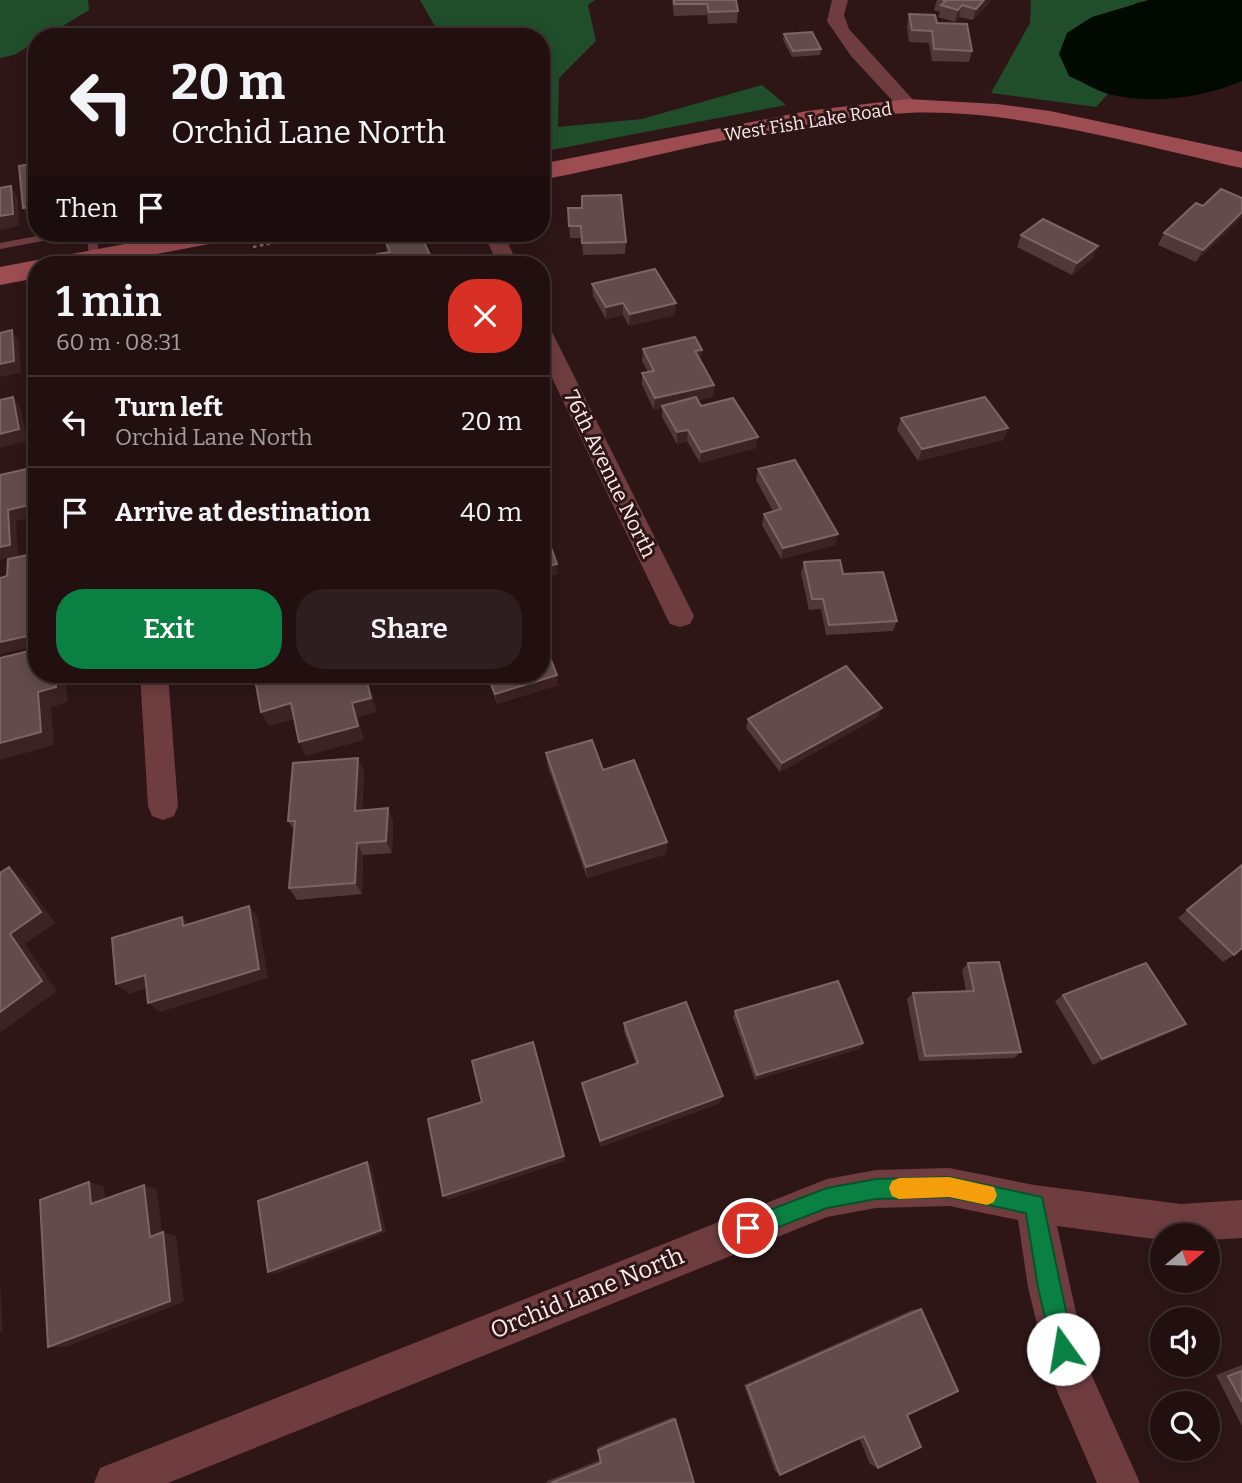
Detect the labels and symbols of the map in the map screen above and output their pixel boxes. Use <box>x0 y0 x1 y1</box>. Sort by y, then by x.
street label: West Fish Lake Road <box>723 98 894 146</box>
street label: 76th Avenue North <box>558 386 662 562</box>
pin <box>718 1198 778 1258</box>
north arrow <box>1150 1223 1220 1293</box>
street label: Orchid Lane North <box>486 1241 688 1345</box>
position arrow <box>1026 1312 1100 1386</box>

